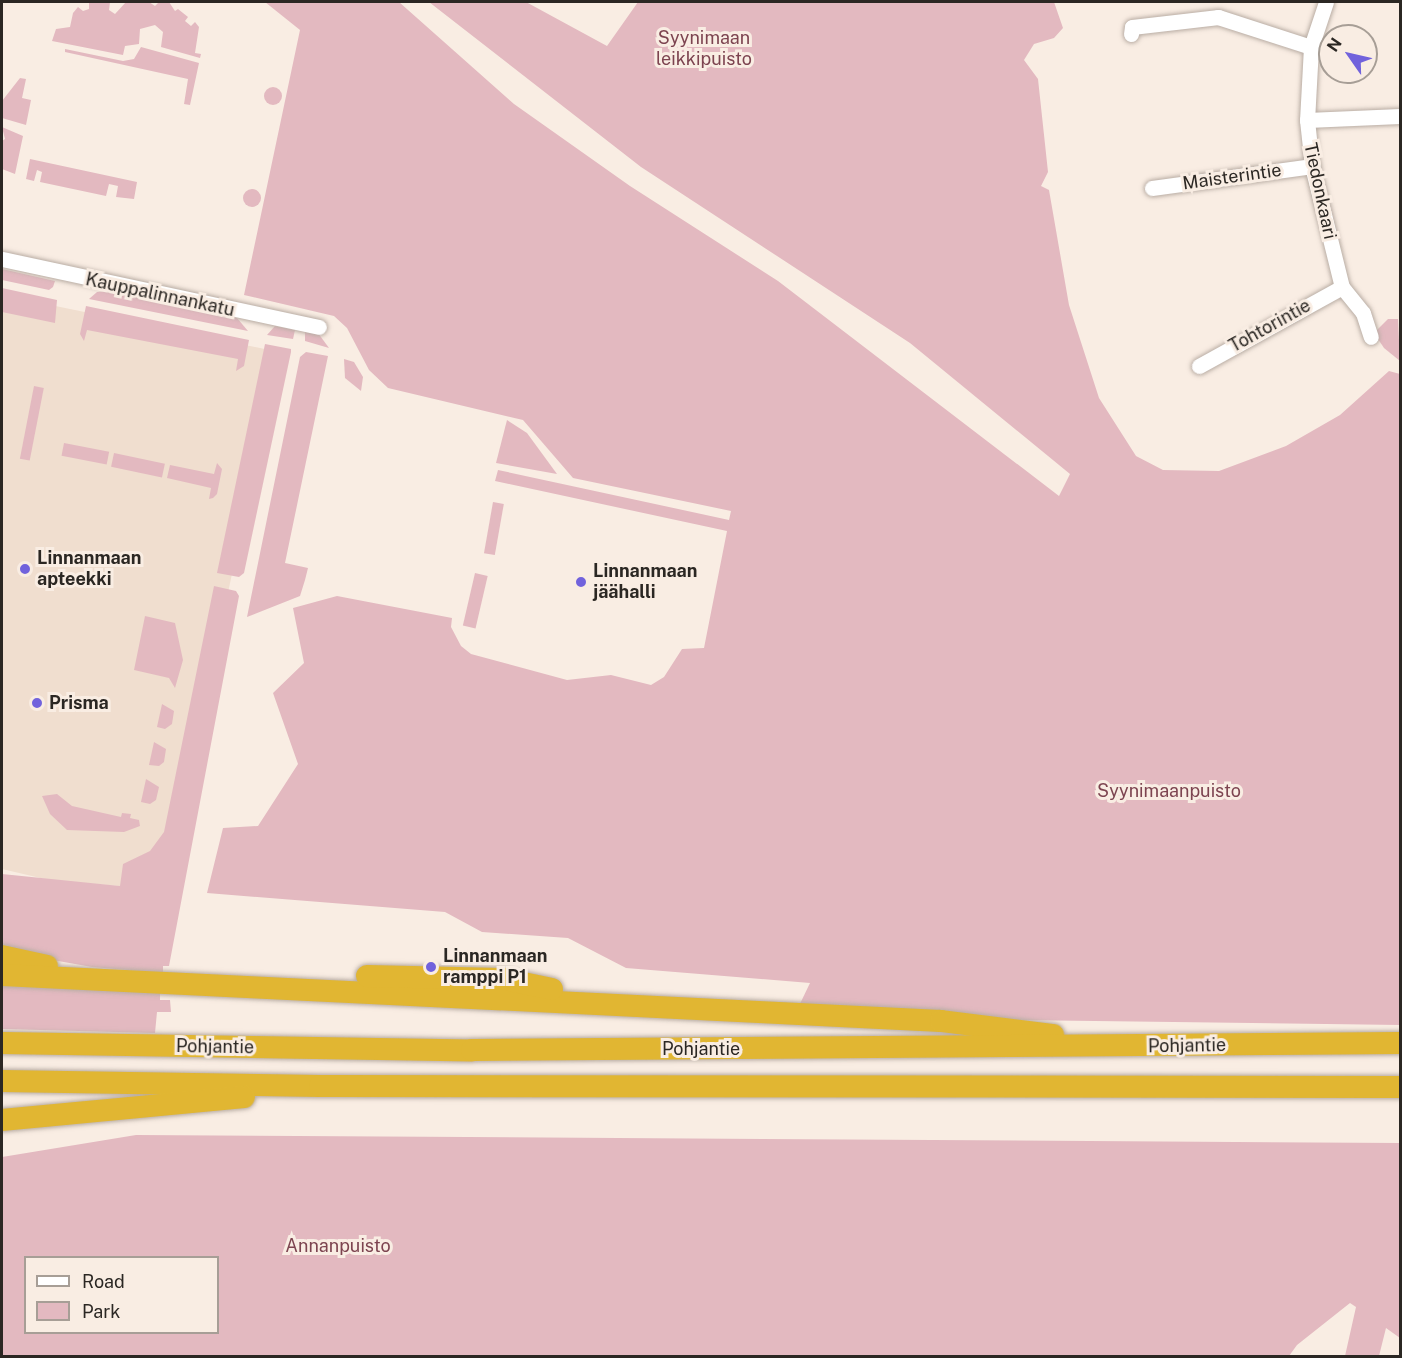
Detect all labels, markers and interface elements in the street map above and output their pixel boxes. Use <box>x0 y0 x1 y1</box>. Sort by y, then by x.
north arrow <box>1318 24 1378 84</box>
park label: Syynimaan leikkipuisto <box>656 28 752 70</box>
text: N <box>1323 34 1346 55</box>
street label: Tiedonkaari <box>1299 141 1341 241</box>
street label: Maisterintie <box>1181 159 1283 195</box>
street label: Kauppalinnankatu <box>84 269 236 321</box>
street label: Tohtorintie <box>1225 295 1315 357</box>
place label: Linnanmaan apteekki <box>37 548 141 590</box>
place label: Linnanmaan jäähalli <box>593 561 697 604</box>
marker: Linnanmaan apteekki <box>18 562 32 576</box>
marker: Linnanmaan jäähalli <box>574 575 588 589</box>
place label: Prisma <box>49 692 109 714</box>
marker: Prisma <box>30 696 44 710</box>
park label: Syynimaanpuisto <box>1097 780 1241 802</box>
place label: Linnanmaan ramppi P1 <box>443 946 547 988</box>
marker: Linnanmaan ramppi P1 <box>424 960 438 974</box>
street label: Pohjantie <box>1148 1035 1226 1057</box>
street label: Pohjantie <box>176 1036 254 1058</box>
street label: Pohjantie <box>662 1038 740 1060</box>
park label: Annanpuisto <box>285 1235 391 1257</box>
legend <box>24 1256 219 1334</box>
text: Road <box>82 1271 125 1292</box>
text: Park <box>82 1301 120 1322</box>

